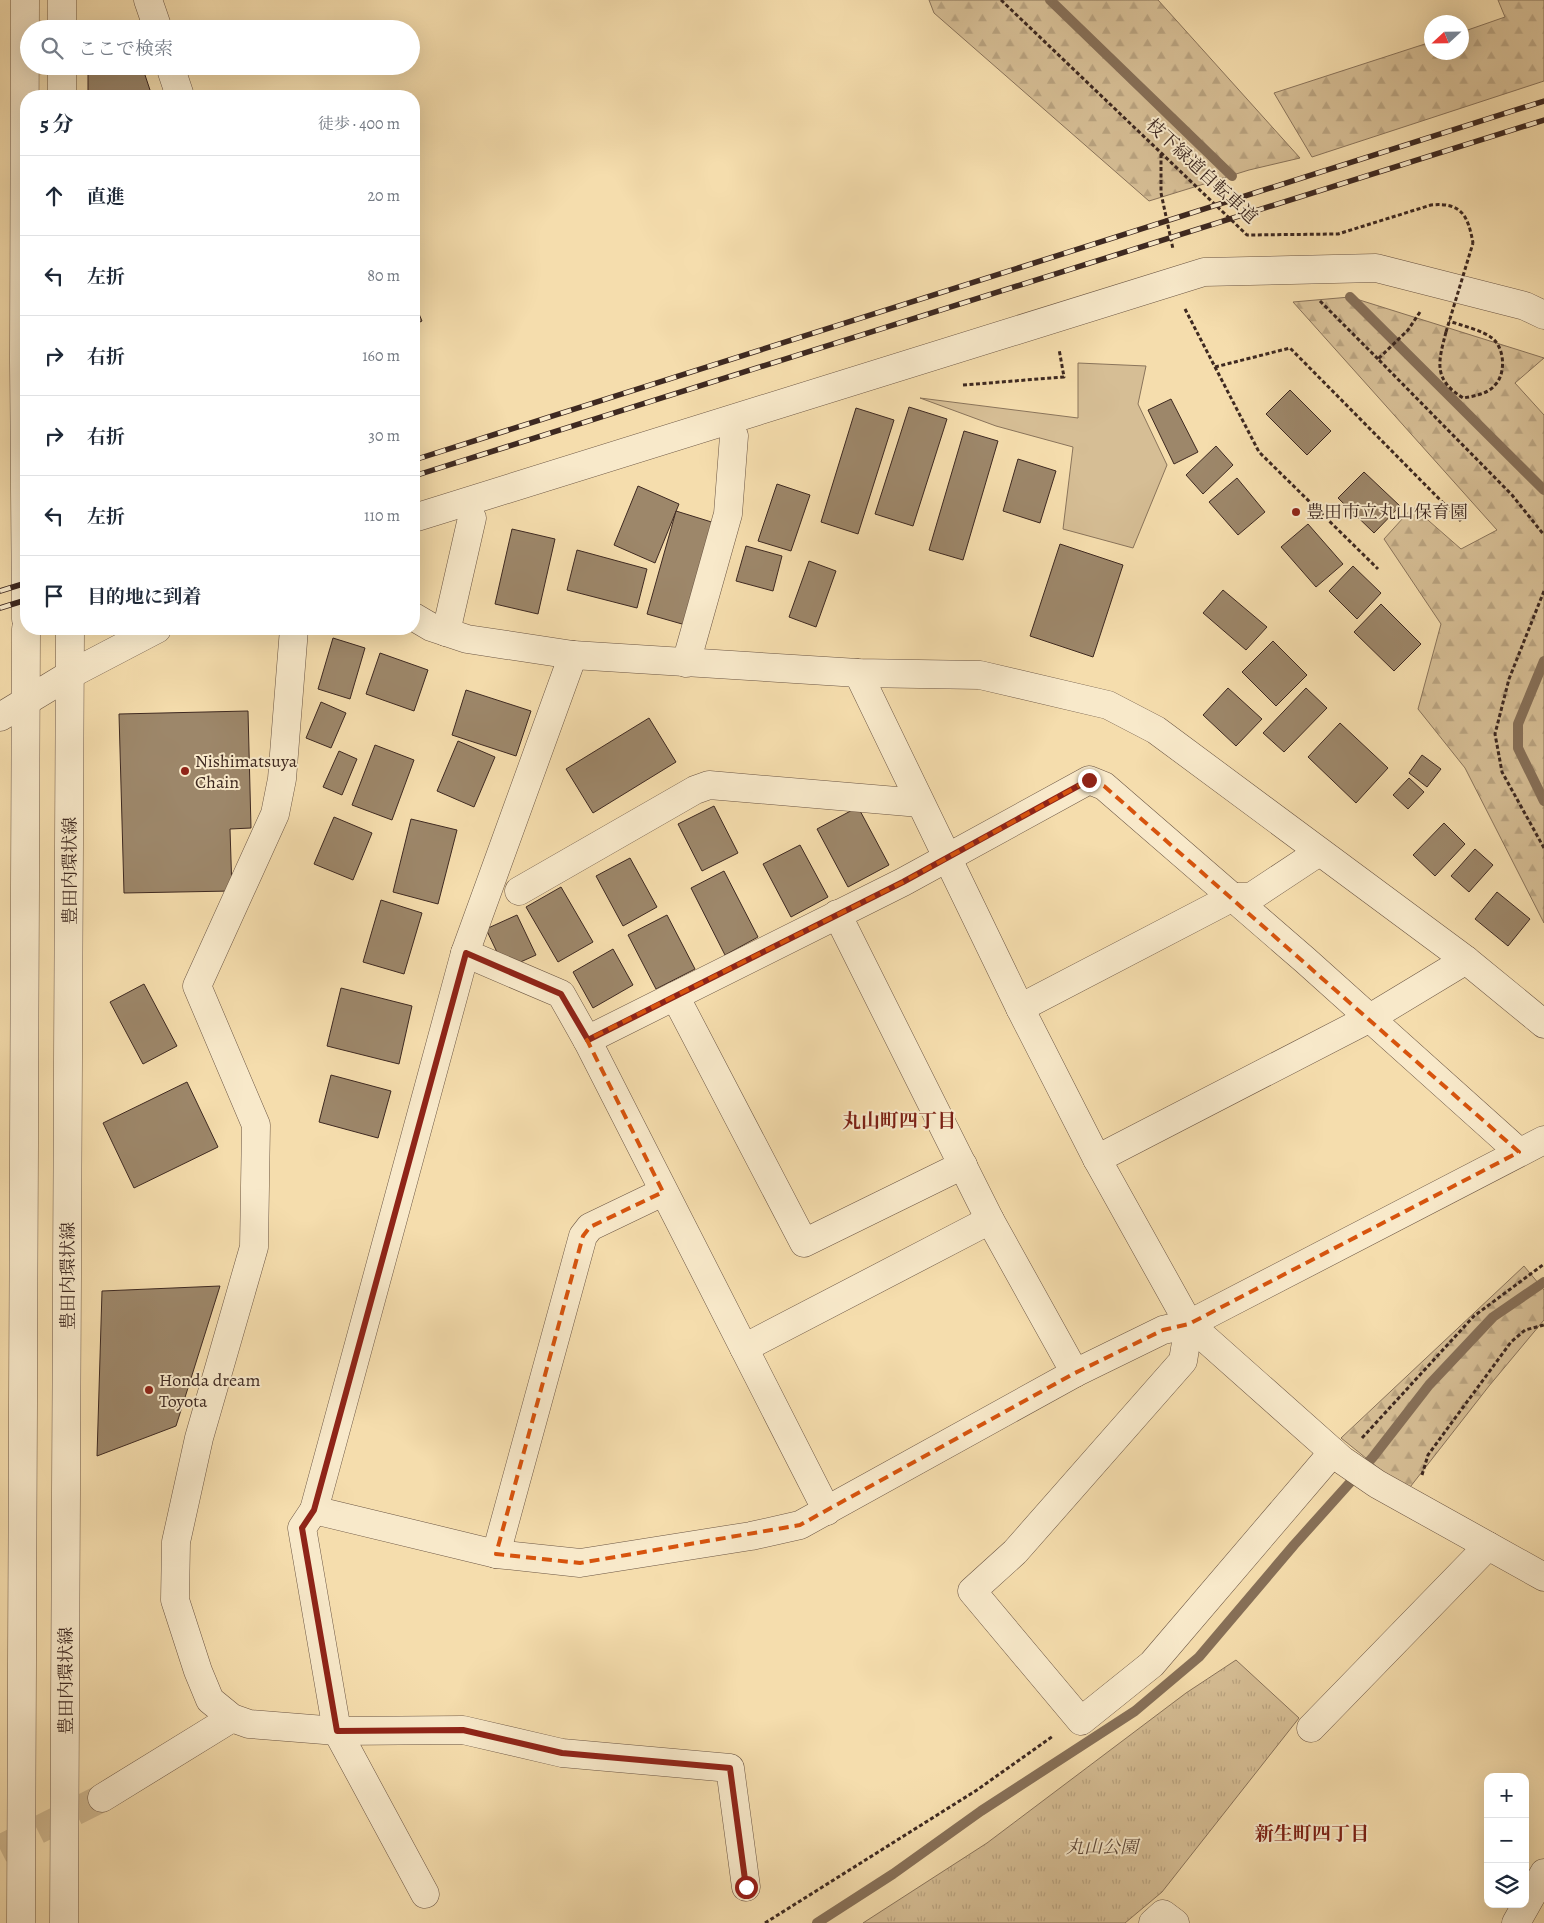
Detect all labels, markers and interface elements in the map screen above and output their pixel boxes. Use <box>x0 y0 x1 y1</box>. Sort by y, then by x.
north arrow <box>1424 15 1469 60</box>
search box <box>20 20 420 75</box>
icon: search <box>38 34 66 62</box>
text: ここで検索 <box>78 36 173 62</box>
text: 5 分 <box>40 110 74 138</box>
text: 徒歩 · 400 m <box>318 113 400 135</box>
street label: 枝下緑道自転車道 <box>1141 113 1263 229</box>
icon: ahead <box>40 182 68 210</box>
text: 直進 <box>87 184 125 210</box>
text: 20 m <box>367 185 400 207</box>
icon: left <box>40 262 68 290</box>
text: 左折 <box>87 264 125 290</box>
text: 80 m <box>367 265 400 287</box>
icon: right <box>40 342 68 370</box>
text: 右折 <box>87 344 125 370</box>
text: 160 m <box>362 345 400 367</box>
icon: right <box>40 422 68 450</box>
text: 右折 <box>87 424 125 450</box>
text: 30 m <box>368 425 400 447</box>
place label: 豊田市立丸山保育園 <box>1306 500 1468 524</box>
icon: left <box>40 502 68 530</box>
text: 左折 <box>87 504 125 530</box>
text: 110 m <box>364 505 400 527</box>
marker: 豊田市立丸山保育園 <box>1290 506 1302 518</box>
icon: arrive <box>40 582 68 610</box>
text: 目的地に到着 <box>87 584 201 610</box>
place label: Nishimatsuya Chain <box>195 749 298 794</box>
marker: Nishimatsuya Chain <box>179 765 191 777</box>
route end <box>1078 769 1101 792</box>
street label: 豊田内環状線 <box>58 817 82 925</box>
district label: 丸山町四丁目 <box>842 1108 956 1134</box>
street label: 豊田内環状線 <box>56 1222 80 1330</box>
place label: Honda dream Toyota <box>159 1368 260 1413</box>
marker: Honda dream Toyota <box>143 1384 155 1396</box>
street label: 豊田内環状線 <box>54 1627 78 1735</box>
map controls <box>1484 1773 1529 1908</box>
button: + <box>1484 1773 1529 1818</box>
button: − <box>1484 1818 1529 1863</box>
district label: 新生町四丁目 <box>1255 1821 1369 1847</box>
park label: 丸山公園 <box>1066 1835 1141 1859</box>
button: layers <box>1484 1863 1529 1908</box>
route start <box>735 1876 758 1899</box>

